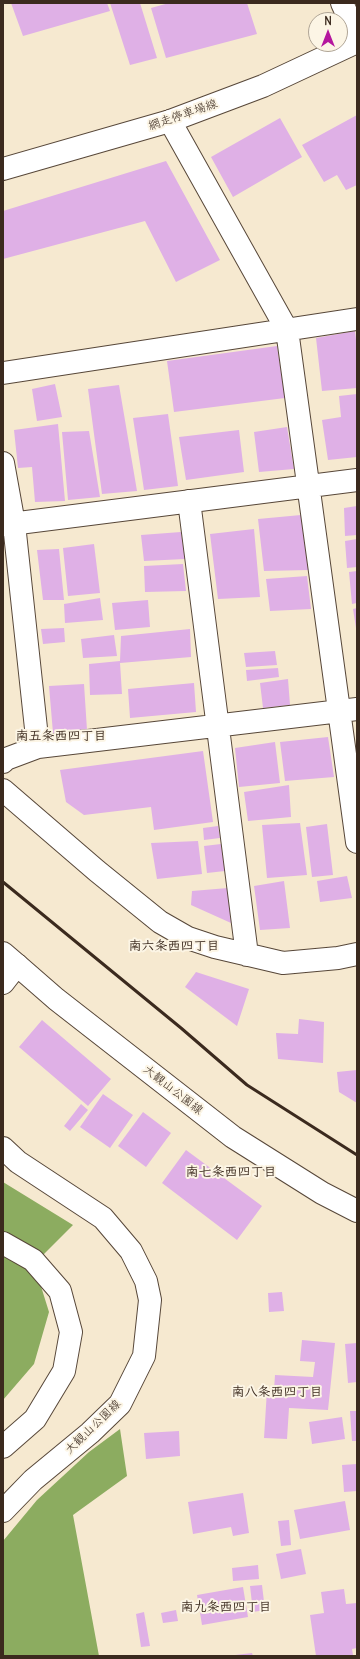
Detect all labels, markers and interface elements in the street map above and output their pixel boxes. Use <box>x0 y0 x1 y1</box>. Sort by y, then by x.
north arrow <box>308 12 348 52</box>
text: N <box>324 14 332 28</box>
street label: 網走停車場線 <box>147 96 219 134</box>
district label: 南五条西四丁目 <box>16 728 106 744</box>
district label: 南六条西四丁目 <box>129 938 219 954</box>
street label: 大観山公園線 <box>140 1062 206 1118</box>
district label: 南七条西四丁目 <box>186 1164 276 1180</box>
district label: 南八条西四丁目 <box>232 1384 322 1400</box>
street label: 大観山公園線 <box>62 1397 124 1457</box>
district label: 南九条西四丁目 <box>181 1599 271 1615</box>

